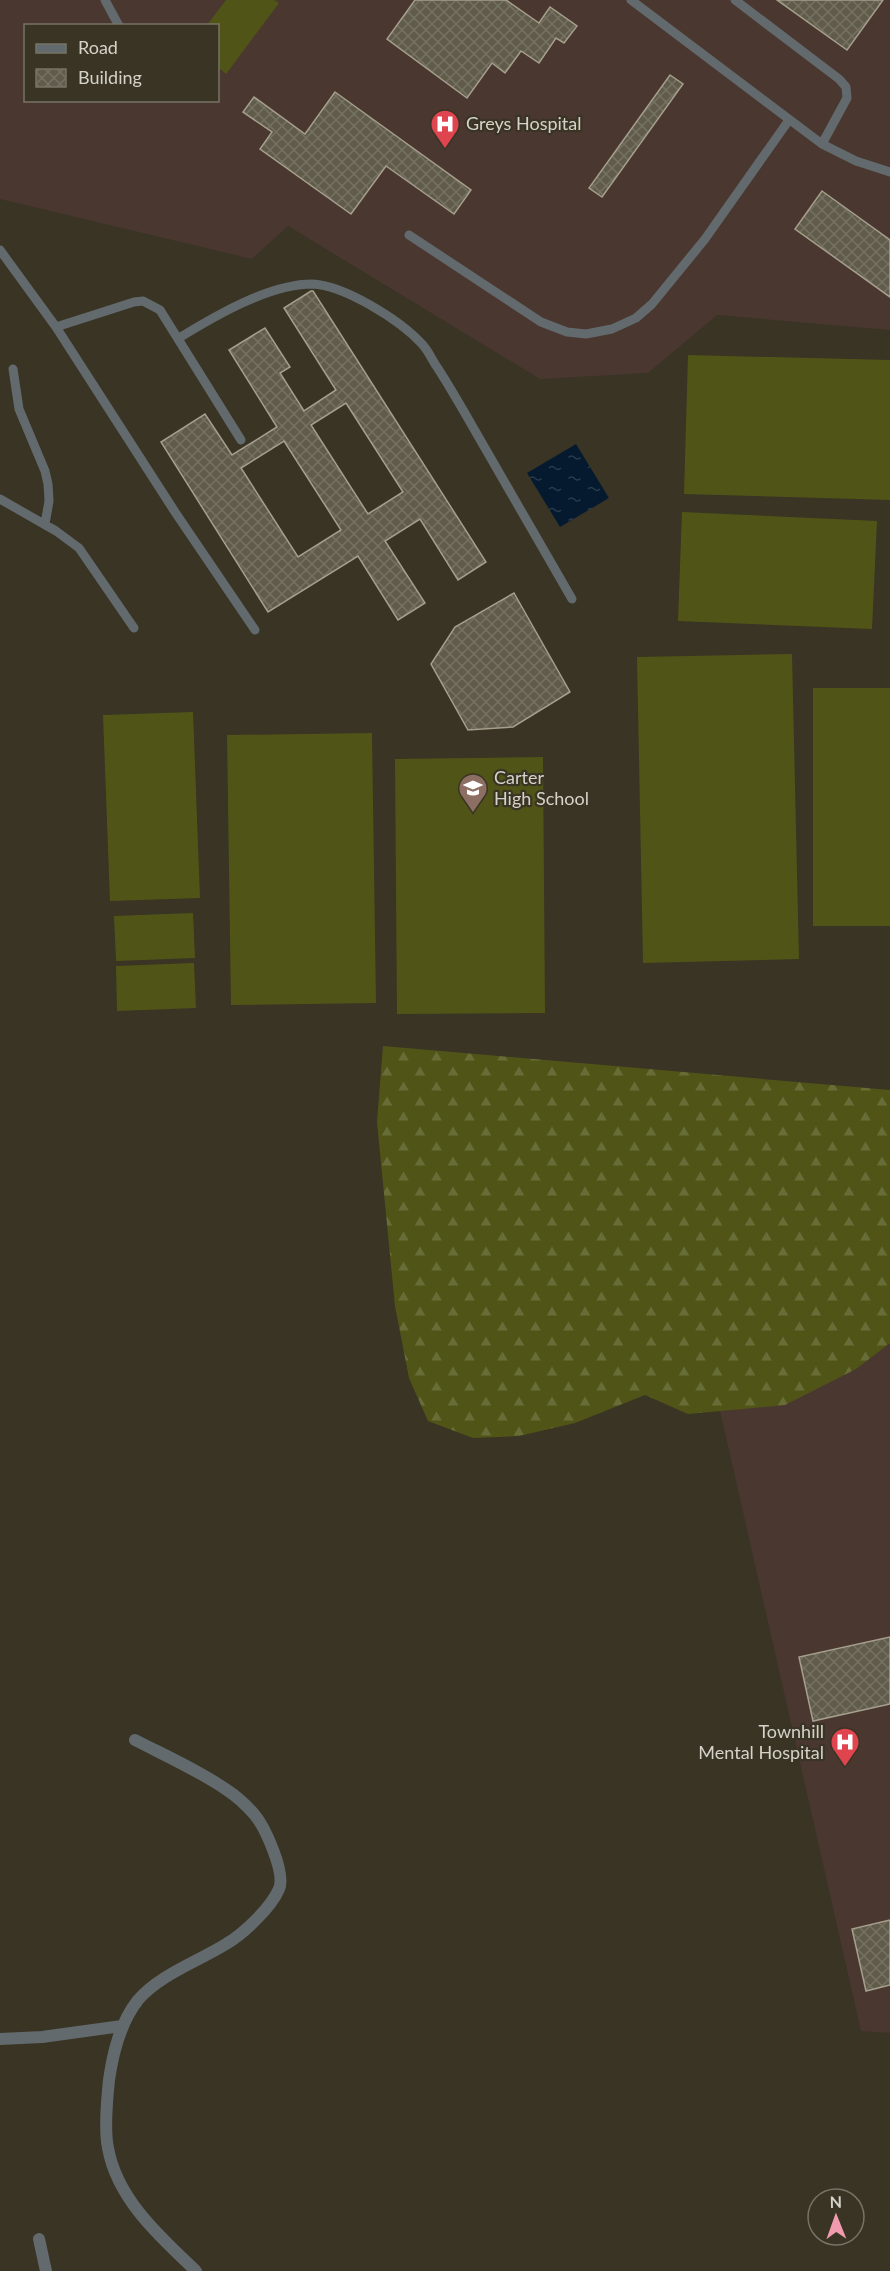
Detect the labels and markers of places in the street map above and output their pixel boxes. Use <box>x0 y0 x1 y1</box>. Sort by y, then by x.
hospital icon: Greys Hospital <box>429 108 461 150</box>
place label: Greys Hospital <box>466 112 582 134</box>
place label: Carter High School <box>494 766 589 809</box>
school or university icon: Carter High School <box>457 772 489 814</box>
place label: Townhill Mental Hospital <box>698 1720 824 1763</box>
hospital icon: Townhill Mental Hospital <box>829 1726 861 1768</box>

